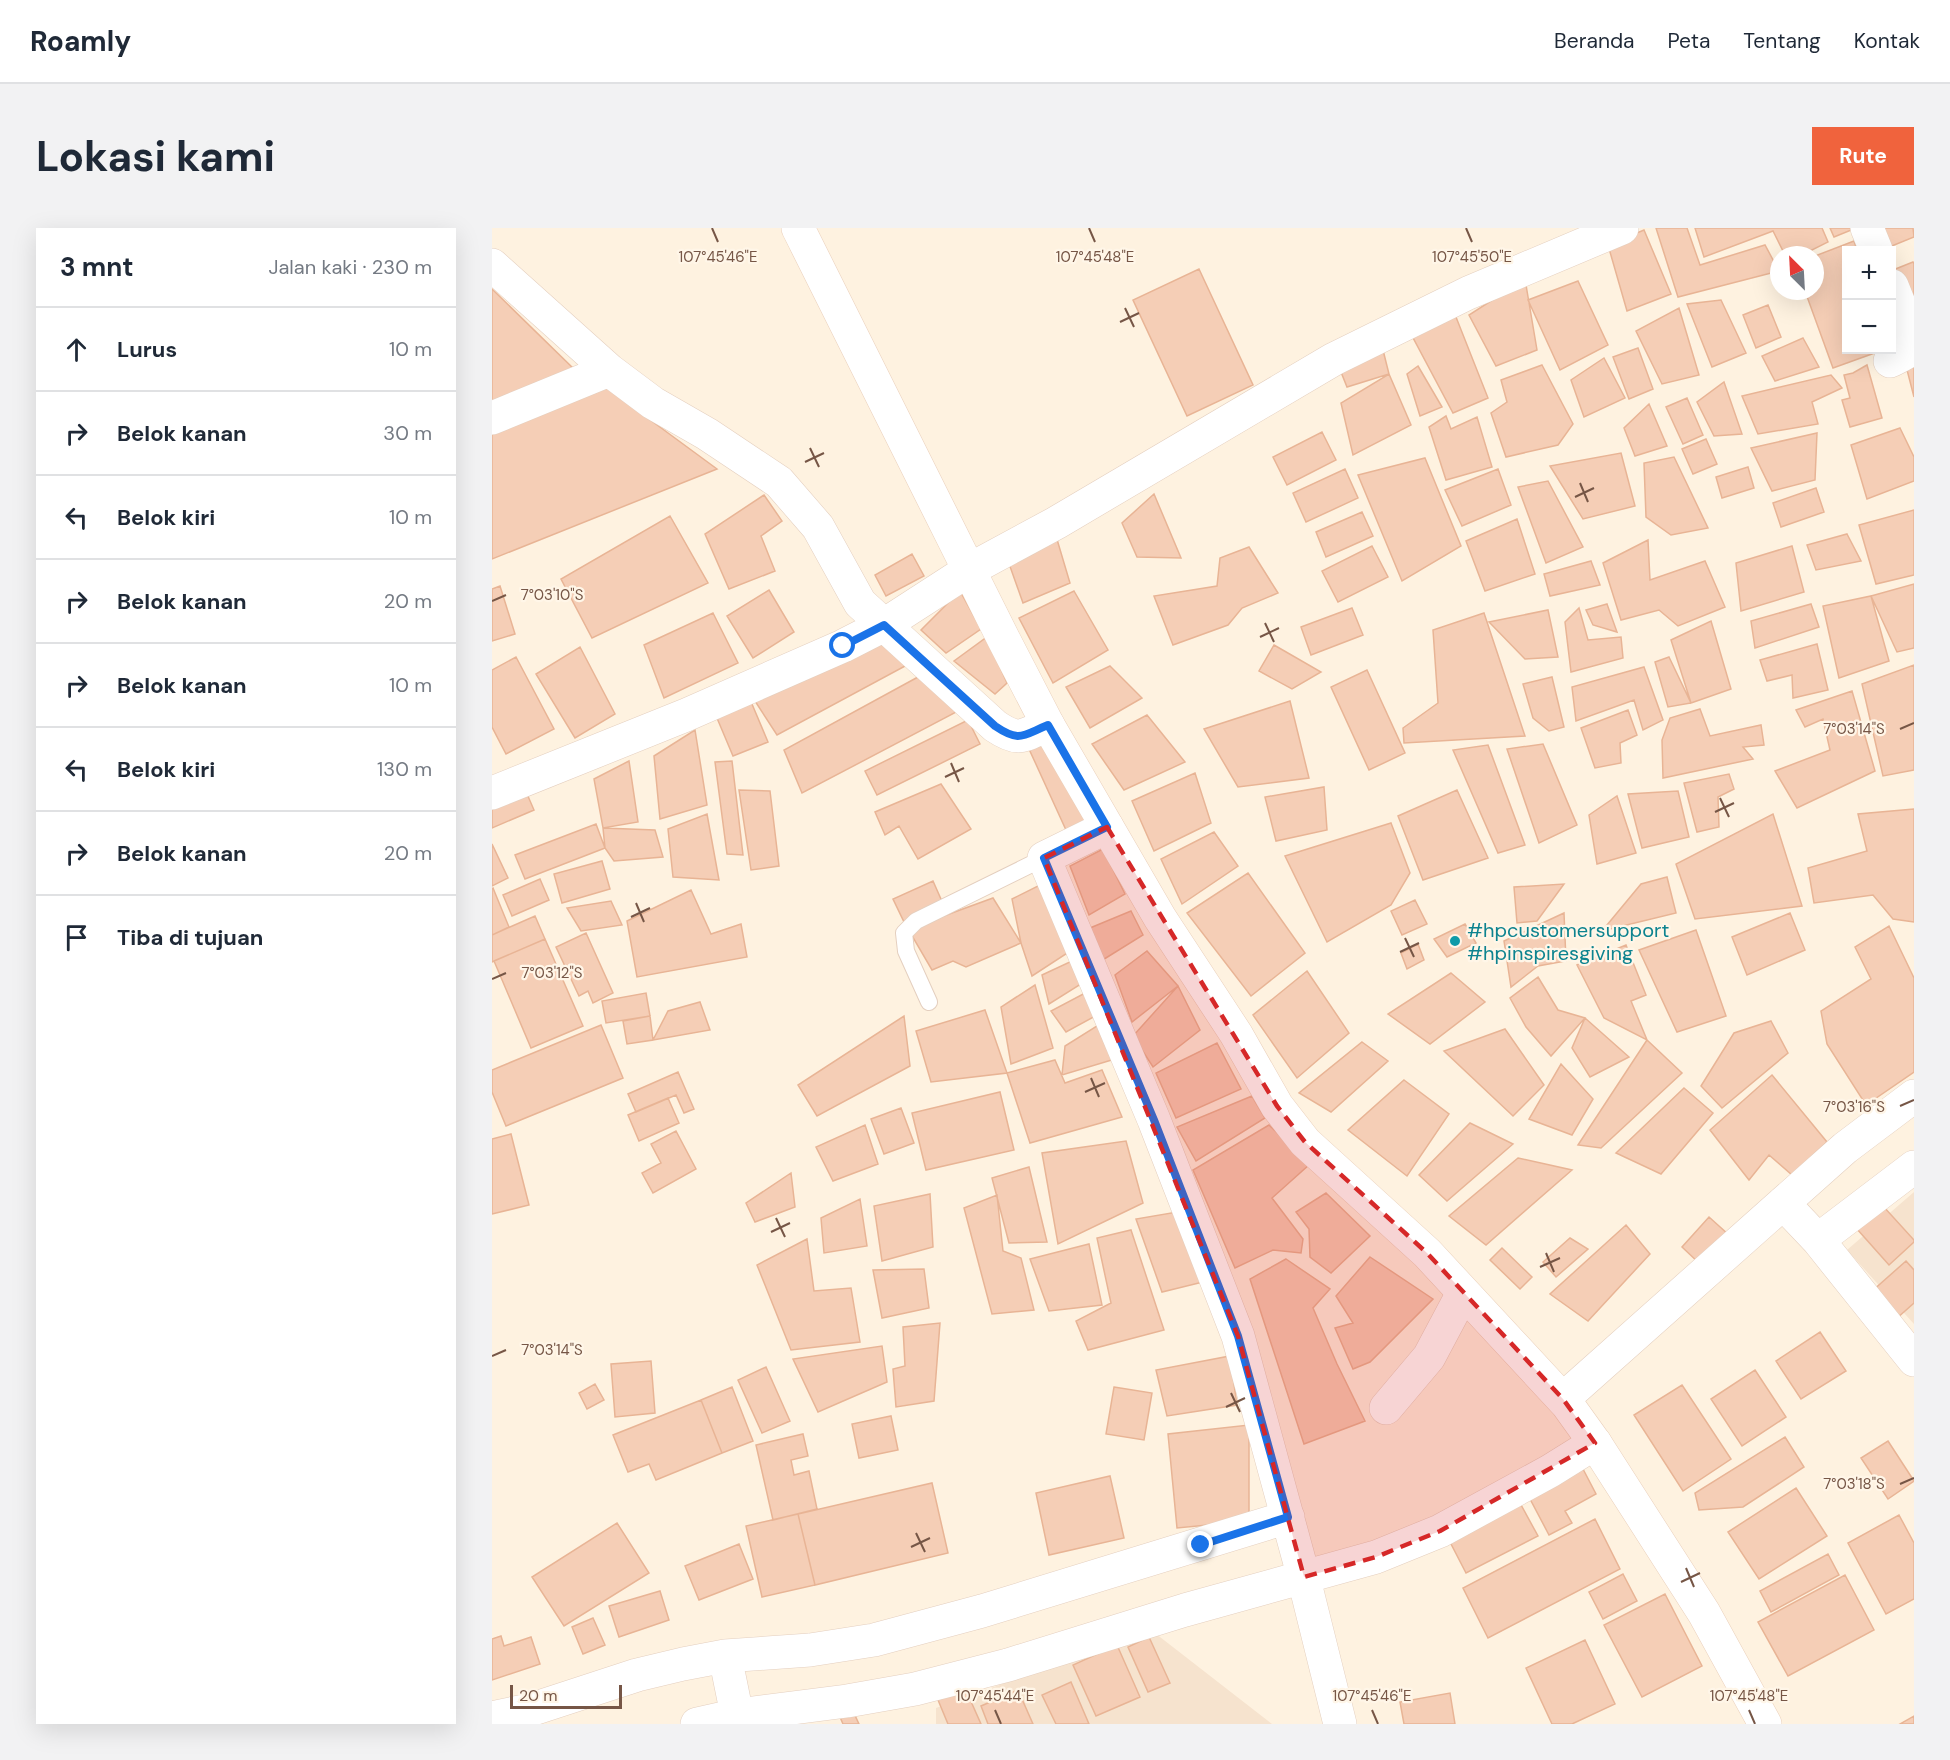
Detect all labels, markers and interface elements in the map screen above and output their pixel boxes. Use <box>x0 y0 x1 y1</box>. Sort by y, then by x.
text: Roamly <box>30 23 131 60</box>
text: Beranda <box>1554 27 1635 55</box>
text: Peta <box>1668 27 1710 55</box>
text: Tentang <box>1743 27 1821 55</box>
text: Kontak <box>1854 27 1920 55</box>
button: Rute <box>1812 127 1914 185</box>
text: Lokasi kami <box>36 129 275 184</box>
north arrow <box>1770 246 1824 300</box>
map controls <box>1842 246 1896 354</box>
button: + <box>1842 246 1896 300</box>
text: 107°45'46"E <box>679 247 757 267</box>
text: 107°45'48"E <box>1056 247 1134 267</box>
text: 107°45'50"E <box>1432 247 1512 267</box>
text: 3 mnt <box>60 250 134 284</box>
text: Jalan kaki · 230 m <box>268 254 432 280</box>
button: − <box>1842 300 1896 354</box>
icon: ahead <box>60 333 93 366</box>
text: Lurus <box>117 335 177 364</box>
text: 10 m <box>389 336 432 362</box>
icon: right <box>60 417 93 450</box>
text: Belok kanan <box>117 419 247 448</box>
text: 30 m <box>383 420 432 446</box>
icon: left <box>60 501 93 534</box>
text: Belok kiri <box>117 503 215 532</box>
text: 10 m <box>389 504 432 530</box>
icon: right <box>60 585 93 618</box>
text: 7°03'10"S <box>521 585 584 605</box>
text: Belok kanan <box>117 587 247 616</box>
text: 20 m <box>384 588 432 614</box>
route start <box>829 632 855 658</box>
icon: right <box>60 669 93 702</box>
text: Belok kanan <box>117 671 247 700</box>
text: 10 m <box>389 672 432 698</box>
text: 7°03'14"S <box>1823 719 1885 739</box>
icon: left <box>60 753 93 786</box>
text: Belok kiri <box>117 755 215 784</box>
text: 130 m <box>377 756 432 782</box>
icon: right <box>60 837 93 870</box>
text: Belok kanan <box>117 839 247 868</box>
text: 20 m <box>384 840 432 866</box>
place label: #hpcustomersupport #hpinspiresgiving <box>1467 917 1669 966</box>
icon: arrive <box>60 921 93 954</box>
text: Tiba di tujuan <box>117 923 263 952</box>
marker: #hpcustomersupport #hpinspiresgiving <box>1448 934 1462 948</box>
text: 7°03'12"S <box>521 963 583 983</box>
text: 7°03'16"S <box>1823 1097 1885 1117</box>
text: 7°03'14"S <box>521 1340 583 1360</box>
text: 7°03'18"S <box>1823 1474 1885 1494</box>
route end <box>1187 1531 1213 1557</box>
scale bar <box>510 1682 622 1710</box>
text: 20 m <box>519 1685 558 1706</box>
text: 107°45'44"E <box>956 1686 1034 1706</box>
text: 107°45'46"E <box>1333 1686 1411 1706</box>
text: 107°45'48"E <box>1710 1686 1788 1706</box>

